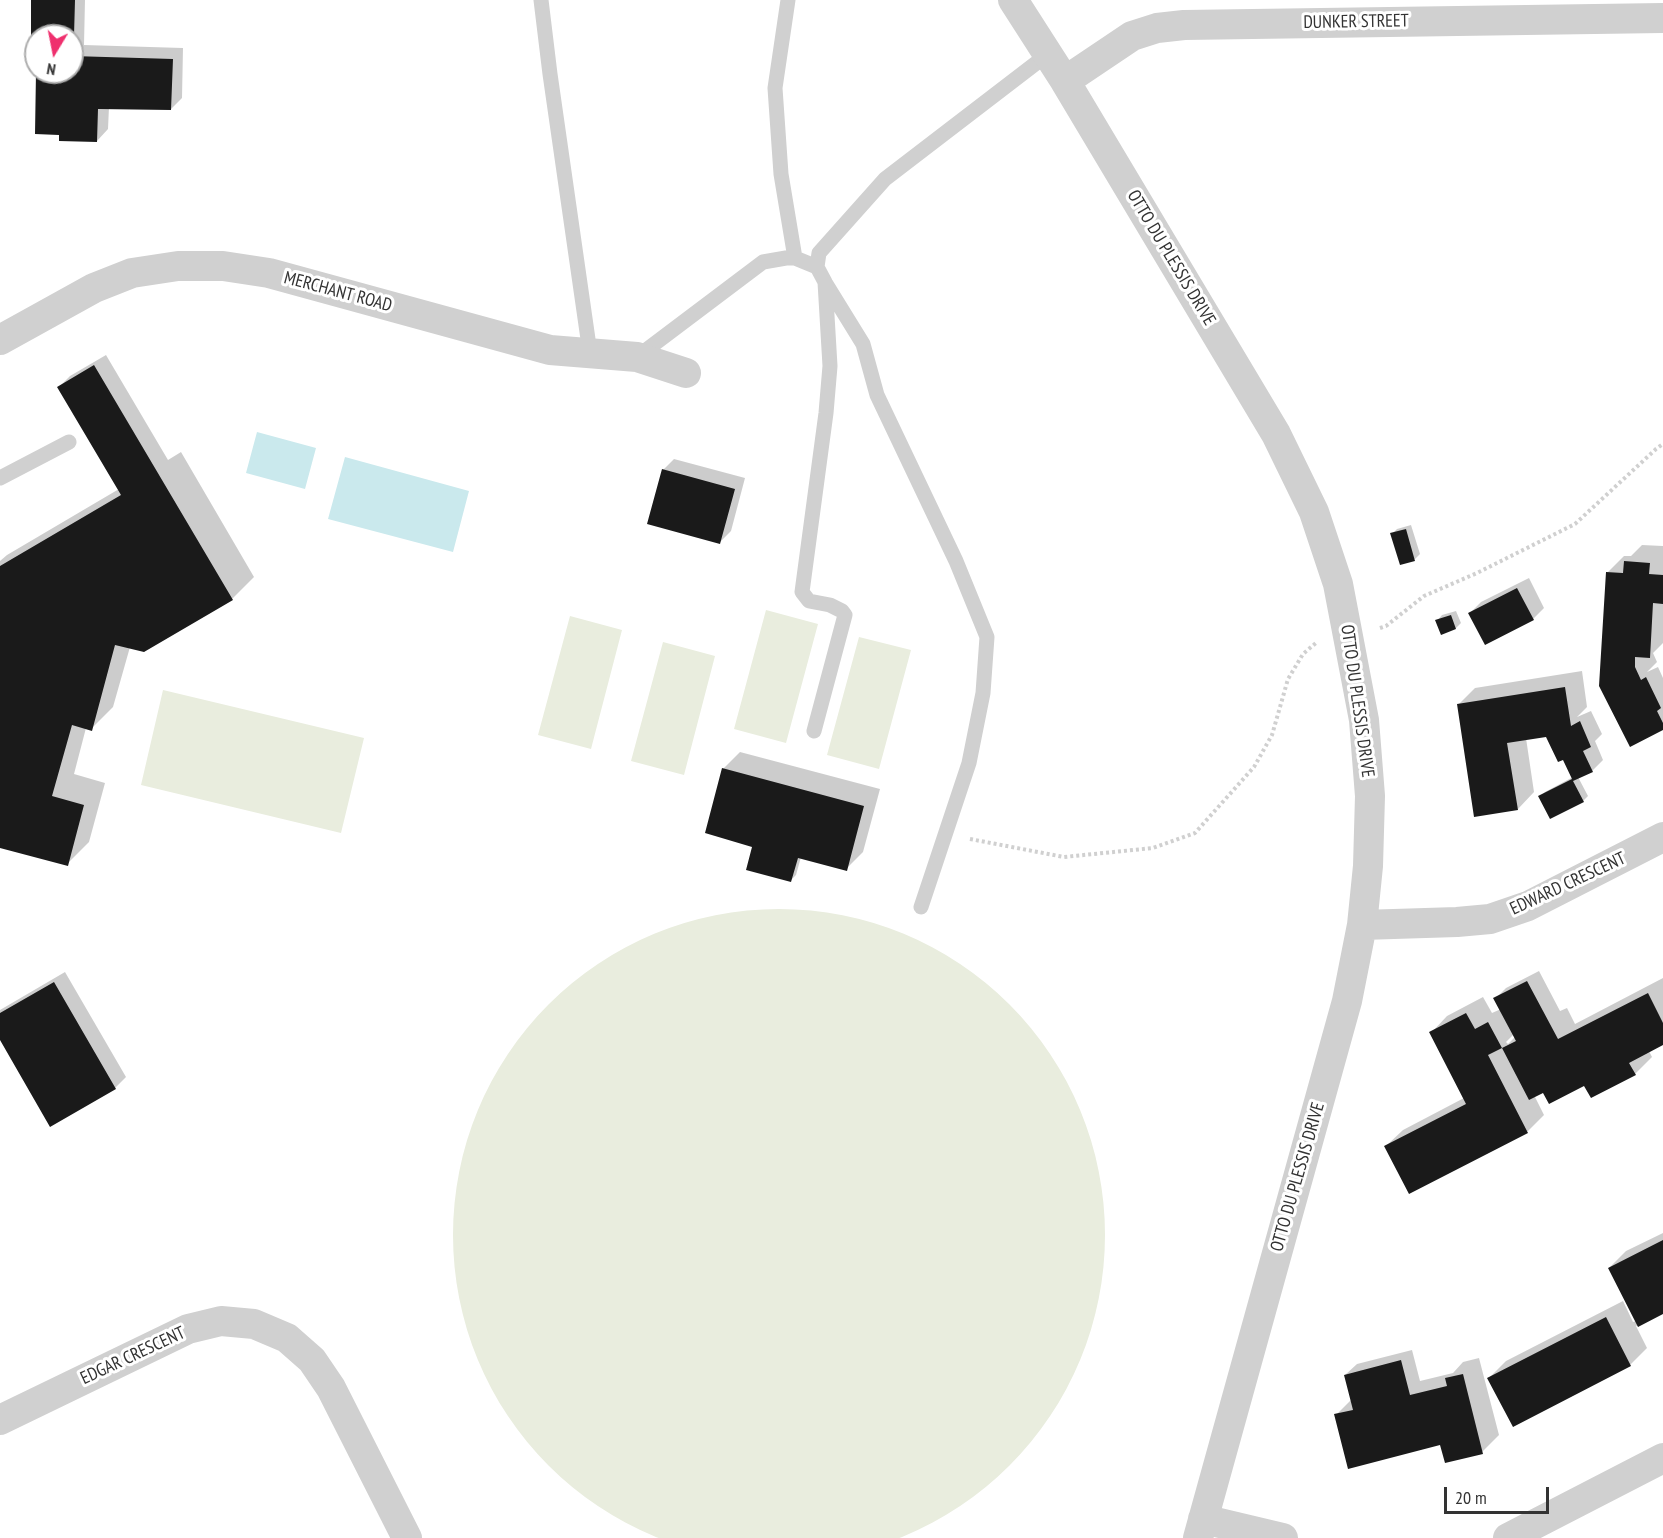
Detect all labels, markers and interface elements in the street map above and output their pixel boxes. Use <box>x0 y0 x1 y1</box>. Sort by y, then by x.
street label: DUNKER STREET <box>1303 10 1409 34</box>
north arrow <box>24 24 84 84</box>
text: N <box>45 59 57 80</box>
street label: OTTO DU PLESSIS DRIVE <box>1122 186 1220 330</box>
street label: MERCHANT ROAD <box>282 267 394 317</box>
street label: OTTO DU PLESSIS DRIVE <box>1336 623 1378 779</box>
street label: EDWARD CRESCENT <box>1507 848 1629 920</box>
street label: OTTO DU PLESSIS DRIVE <box>1266 1100 1330 1254</box>
street label: EDGAR CRESCENT <box>77 1322 189 1390</box>
scale bar <box>1447 1475 1552 1513</box>
text: 20 m <box>1455 1486 1487 1509</box>

